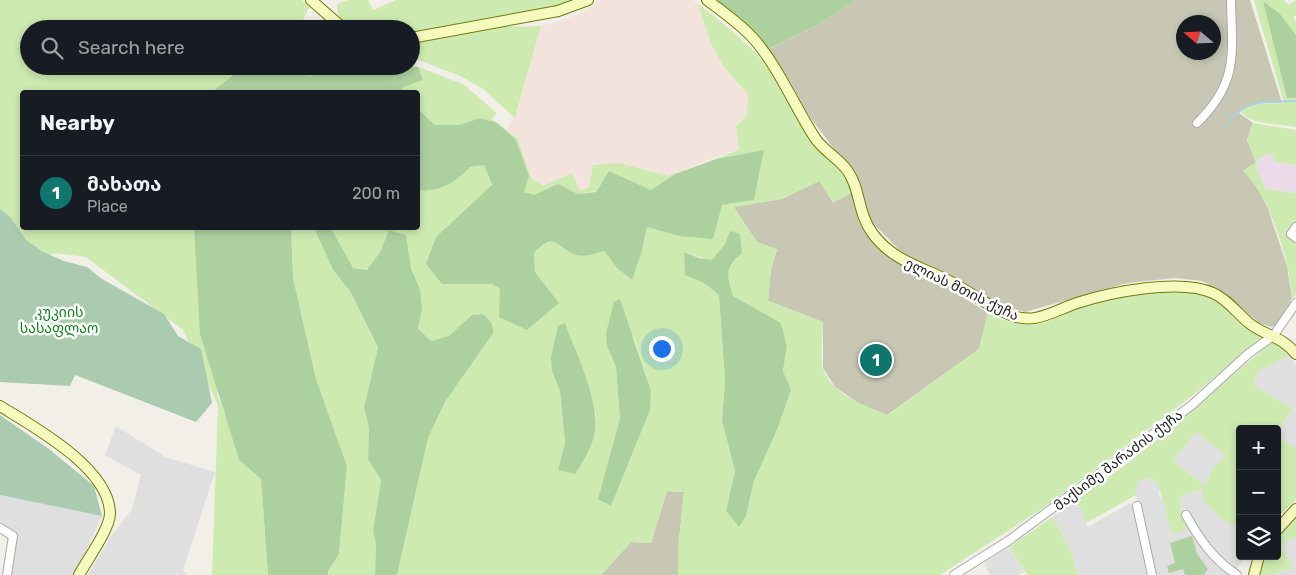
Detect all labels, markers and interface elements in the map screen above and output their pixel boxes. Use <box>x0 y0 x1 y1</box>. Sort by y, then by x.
north arrow <box>1176 15 1221 60</box>
search box <box>20 20 420 75</box>
icon: search <box>38 34 66 62</box>
text: Search here <box>78 36 185 59</box>
text: Nearby <box>40 110 115 135</box>
text: მახათა <box>87 173 161 196</box>
text: 1 <box>52 184 60 203</box>
text: 200 m <box>352 184 400 203</box>
text: Place <box>87 197 128 216</box>
street label: ელიას მთის ქუჩა <box>902 255 1021 324</box>
park label: კუკიის სასაფლაო <box>20 304 98 337</box>
your location <box>649 336 675 362</box>
pin: 1 <box>860 341 892 379</box>
street label: მაქსიმე შარაძის ქუჩა <box>1051 406 1186 514</box>
map controls <box>1236 425 1281 560</box>
button: + <box>1236 425 1281 470</box>
button: − <box>1236 470 1281 515</box>
button: layers <box>1236 515 1281 560</box>

